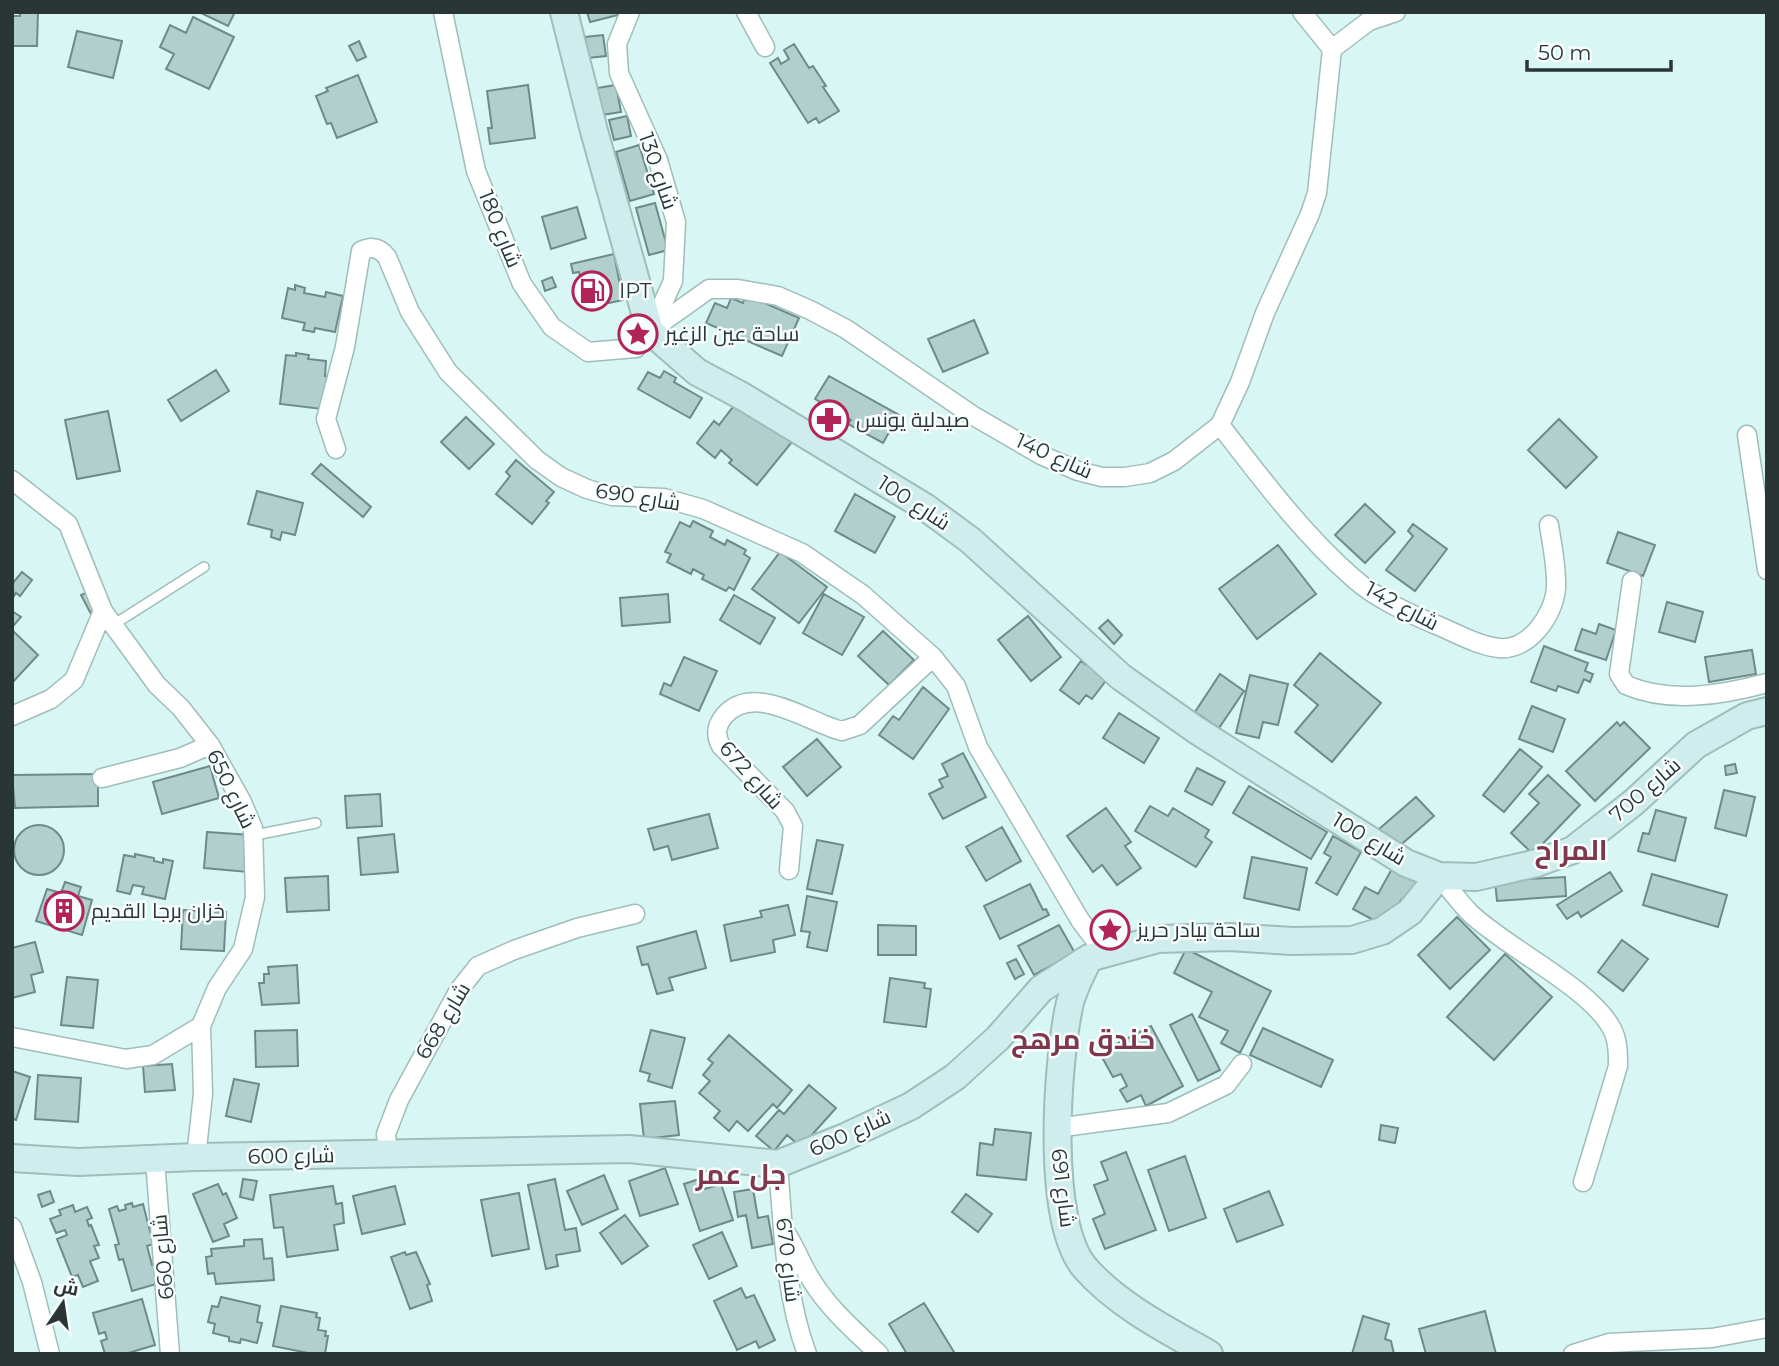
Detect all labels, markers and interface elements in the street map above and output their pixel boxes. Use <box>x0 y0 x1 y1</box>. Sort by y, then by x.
scale bar <box>1527 28 1670 72</box>
text: 50 m <box>1538 40 1592 65</box>
street label: شارع 130 <box>632 129 683 213</box>
street label: شارع 180 <box>472 187 527 272</box>
fuel station icon: IPT <box>571 270 613 312</box>
place label: IPT <box>619 278 652 303</box>
place icon: ساحة عين الزغير <box>617 313 659 355</box>
place label: ساحة عين الزغير <box>664 321 799 347</box>
pharmacy icon: صيدلية يونس <box>808 399 850 441</box>
place label: صيدلية يونس <box>856 407 970 433</box>
street label: شارع 140 <box>1011 428 1097 485</box>
street label: شارع 100 <box>872 470 955 537</box>
street label: شارع 690 <box>594 477 682 518</box>
street label: شارع 142 <box>1360 576 1443 637</box>
street label: شارع 672 <box>713 735 788 815</box>
street label: شارع 650 <box>200 745 261 833</box>
street label: شارع 700 <box>1604 752 1687 829</box>
street label: شارع 100 <box>1327 807 1411 872</box>
district label: المراح <box>1534 833 1608 869</box>
building icon: خزان برجا القديم <box>43 890 85 932</box>
place label: خزان برجا القديم <box>91 898 225 925</box>
place icon: ساحة بيادر حريز <box>1089 909 1131 951</box>
place label: ساحة بيادر حريز <box>1136 917 1261 942</box>
street label: شارع 668 <box>410 978 477 1065</box>
district label: خندق مرهج <box>1011 1022 1155 1058</box>
street label: شارع 600 <box>805 1103 895 1163</box>
street label: شارع 600 <box>247 1142 335 1171</box>
street label: شارع 691 <box>1044 1147 1081 1229</box>
district label: جل عمر <box>695 1157 786 1191</box>
street label: شارع 660 <box>146 1213 181 1301</box>
street label: شارع 670 <box>769 1216 806 1304</box>
north arrow <box>28 1268 98 1338</box>
text: ش <box>52 1273 81 1301</box>

